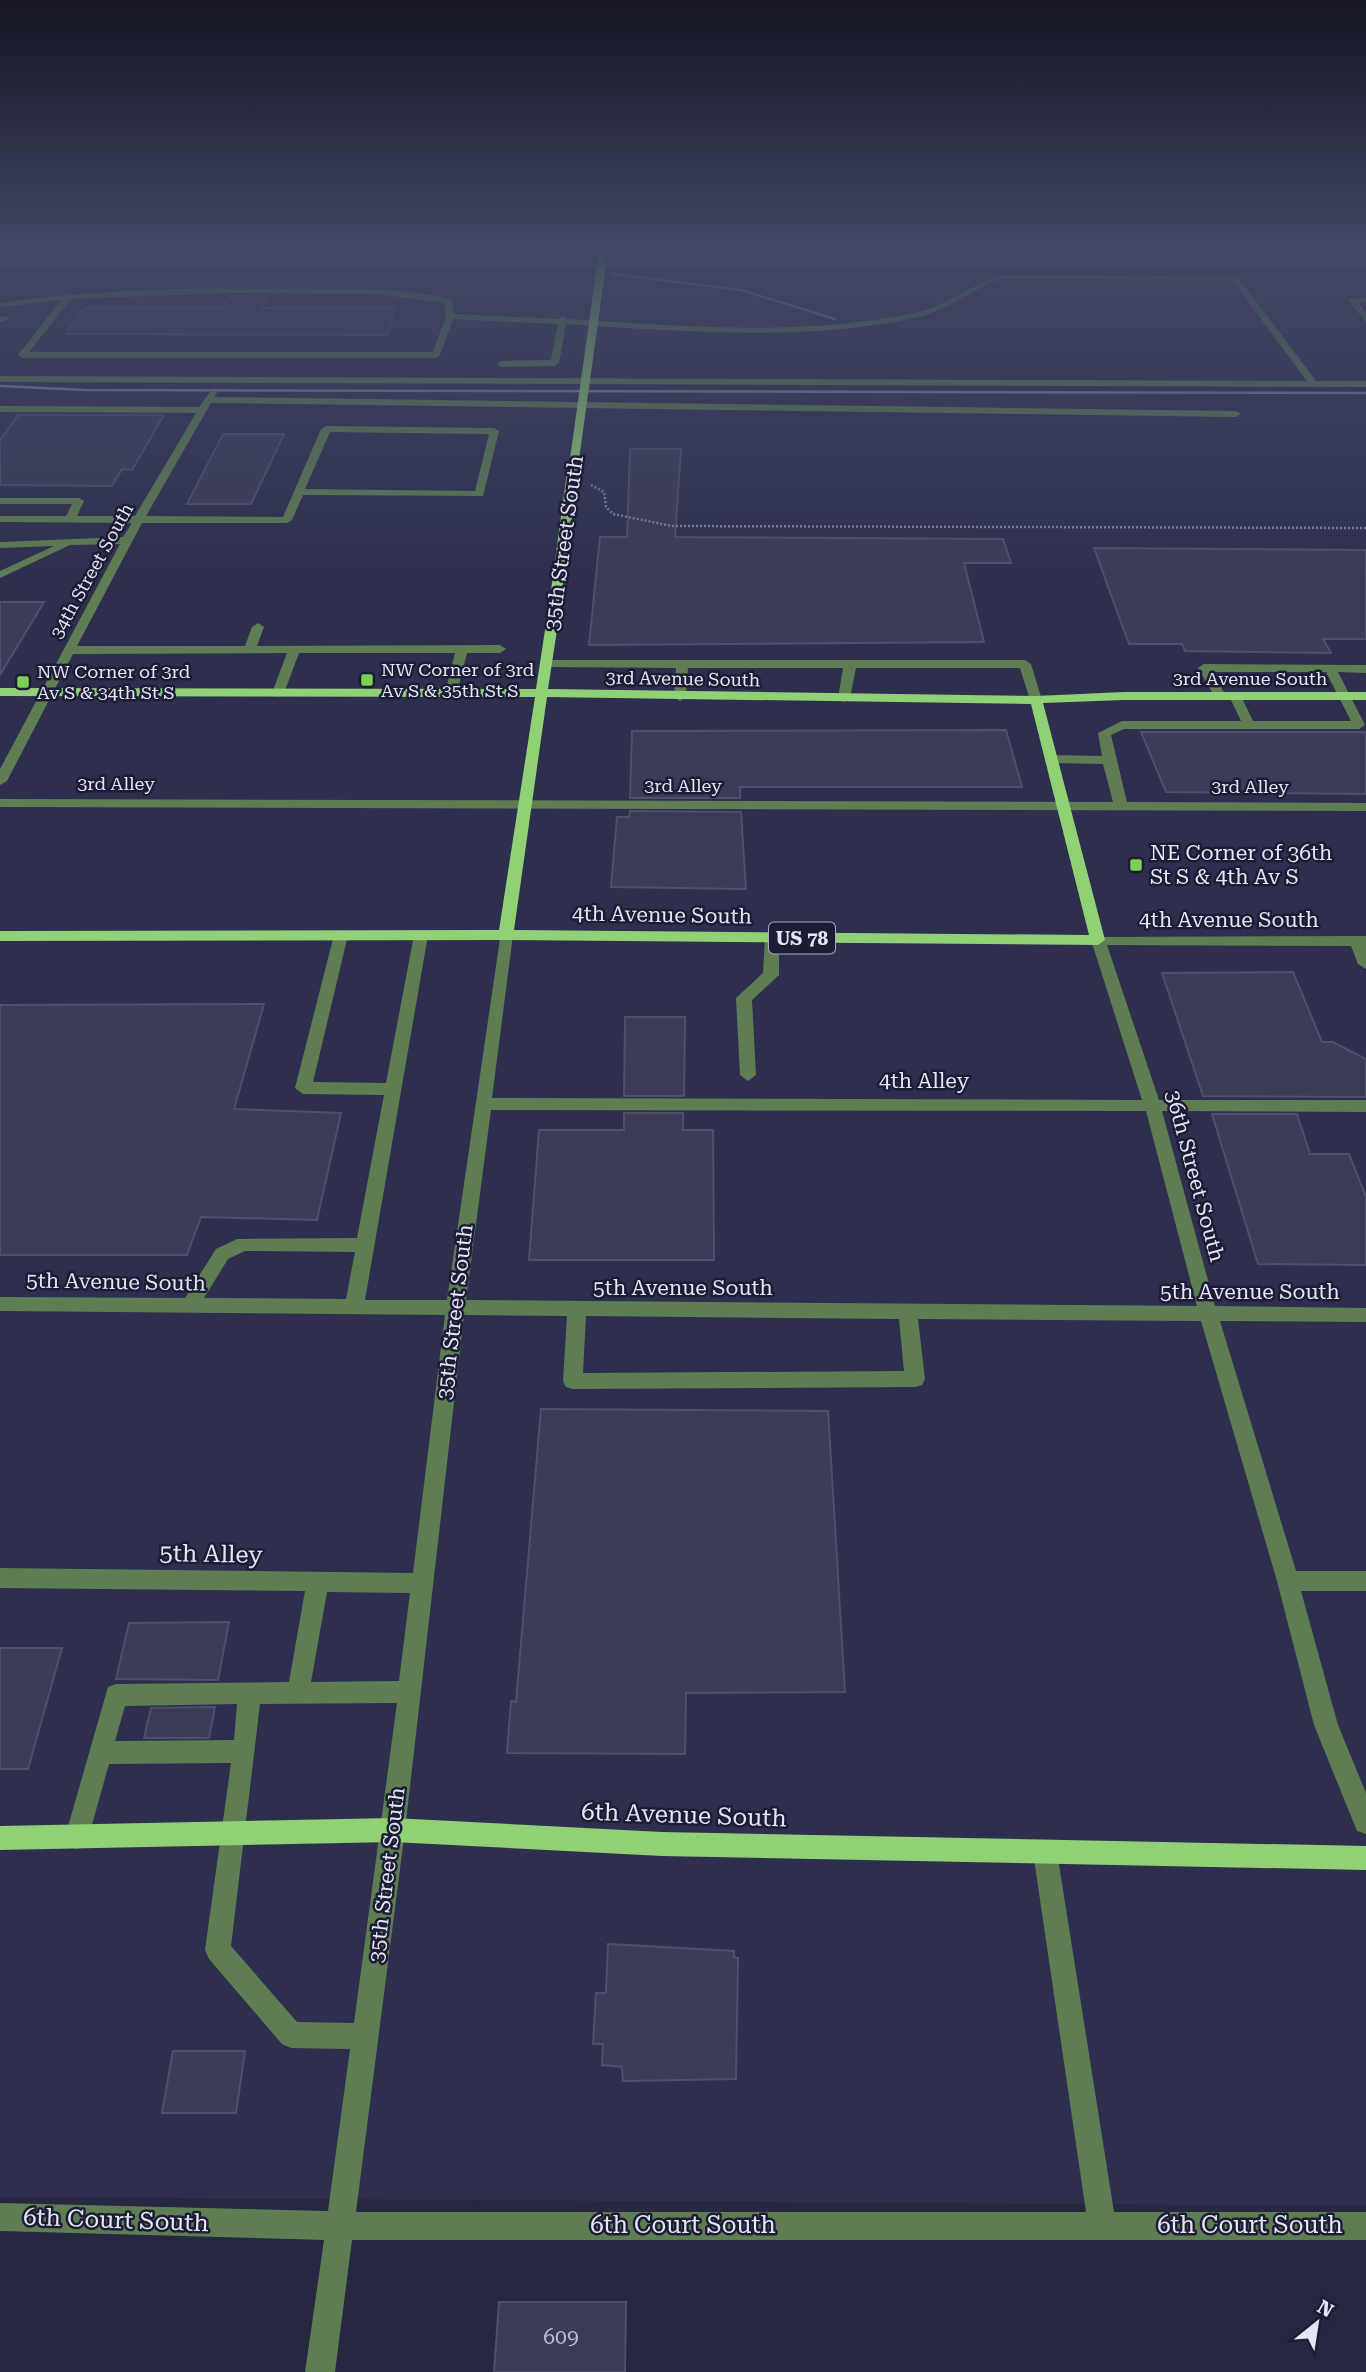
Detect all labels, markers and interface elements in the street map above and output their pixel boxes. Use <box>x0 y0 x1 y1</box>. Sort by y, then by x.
street label: 35th Street South <box>540 453 588 632</box>
street label: 34th Street South <box>46 499 138 642</box>
place label: NW Corner of 3rd Av S & 35th St S <box>381 659 535 701</box>
place label: NW Corner of 3rd Av S & 34th St S <box>37 661 191 703</box>
street label: 3rd Avenue South <box>606 667 761 690</box>
street label: 3rd Avenue South <box>1173 668 1328 689</box>
marker: NW Corner of 3rd Av S & 35th St S <box>359 672 375 688</box>
marker: NW Corner of 3rd Av S & 34th St S <box>15 674 31 690</box>
street label: 3rd Alley <box>77 773 155 794</box>
street label: 3rd Alley <box>644 775 722 796</box>
street label: 3rd Alley <box>1211 776 1289 797</box>
place label: NE Corner of 36th St S & 4th Av S <box>1150 841 1333 889</box>
marker: NE Corner of 36th St S & 4th Av S <box>1128 857 1144 873</box>
street label: 4th Avenue South <box>572 901 753 929</box>
street label: 4th Avenue South <box>1139 908 1319 932</box>
road number: US 78 <box>769 922 835 954</box>
street label: 4th Alley <box>879 1069 970 1093</box>
street label: 36th Street South <box>1161 1088 1230 1265</box>
street label: 35th Street South <box>432 1222 478 1401</box>
street label: 5th Avenue South <box>26 1268 207 1296</box>
street label: 5th Avenue South <box>593 1276 773 1300</box>
street label: 5th Avenue South <box>1160 1280 1340 1304</box>
street label: 5th Alley <box>159 1539 264 1569</box>
street label: 35th Street South <box>364 1785 410 1964</box>
street label: 6th Avenue South <box>581 1797 787 1833</box>
street label: 6th Court South <box>23 2203 209 2237</box>
street label: 6th Court South <box>590 2211 776 2239</box>
street label: 6th Court South <box>1157 2211 1343 2239</box>
north arrow <box>1282 2288 1352 2358</box>
text: N <box>1313 2295 1338 2323</box>
house number: 609 <box>543 2325 579 2349</box>

